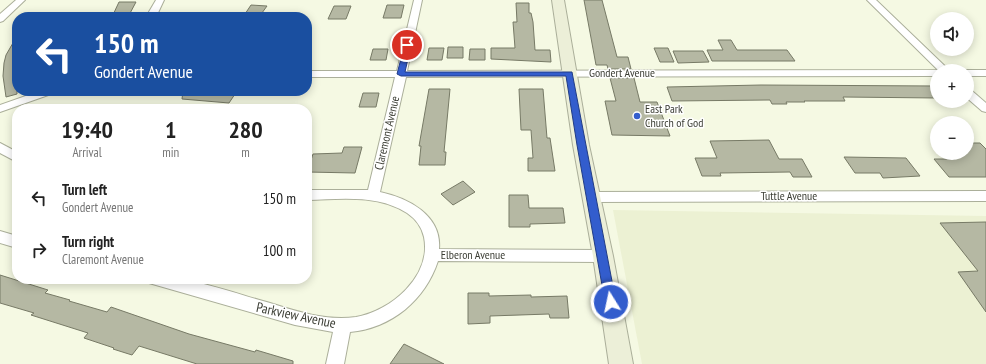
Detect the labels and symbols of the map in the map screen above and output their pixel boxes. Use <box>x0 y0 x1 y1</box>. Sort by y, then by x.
pin <box>390 28 424 62</box>
street label: Gondert Avenue <box>589 65 655 80</box>
street label: Claremont Avenue <box>371 94 402 171</box>
place label: East Park Church of God <box>645 101 703 130</box>
marker: East Park Church of God <box>632 111 642 121</box>
street label: Tuttle Avenue <box>761 188 817 203</box>
street label: Elberon Avenue <box>441 247 505 262</box>
position arrow <box>590 281 632 323</box>
street label: Parkview Avenue <box>255 298 338 332</box>

